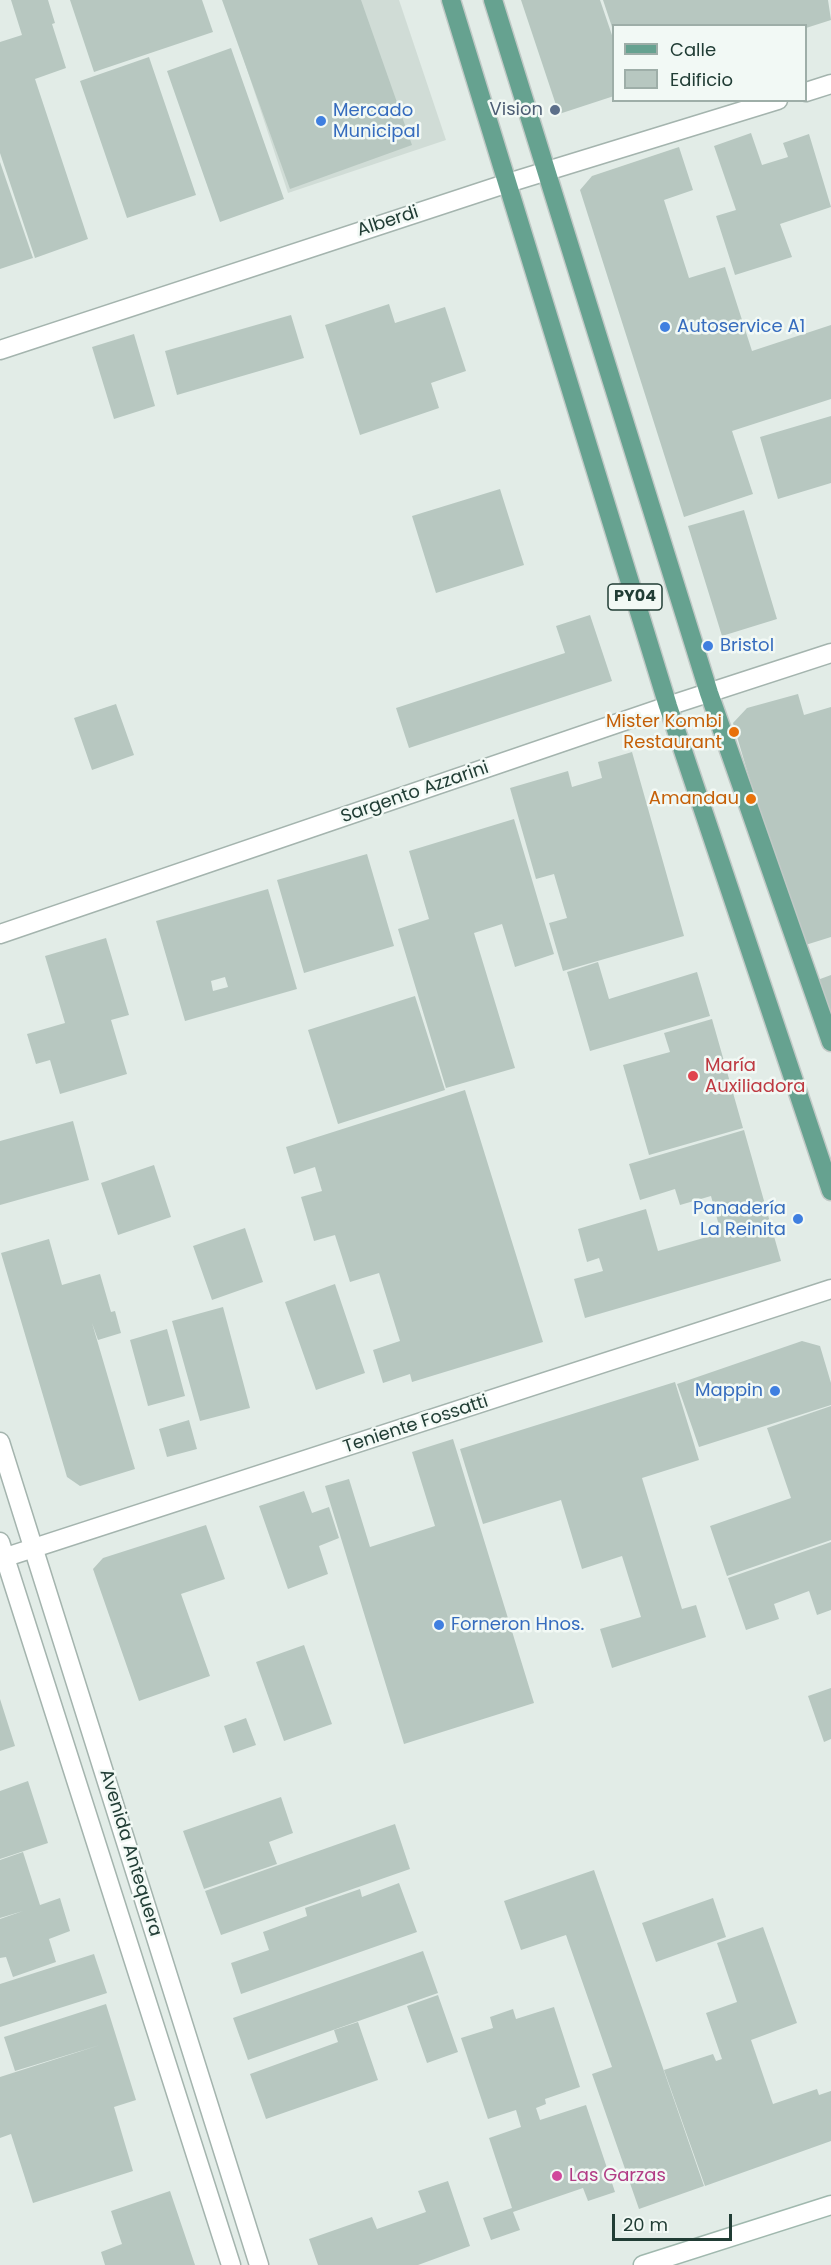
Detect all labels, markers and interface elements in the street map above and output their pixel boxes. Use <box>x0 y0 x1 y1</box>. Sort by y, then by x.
legend <box>612 24 807 102</box>
text: Calle <box>670 37 716 62</box>
text: Edificio <box>670 67 733 92</box>
place label: Vision <box>490 99 543 121</box>
place label: Mercado Municipal <box>333 100 420 142</box>
marker: Vision <box>548 103 562 117</box>
marker: Mercado Municipal <box>314 114 328 128</box>
street label: Alberdi <box>355 202 421 242</box>
place label: Autoservice A1 <box>677 316 805 338</box>
marker: Autoservice A1 <box>658 320 672 334</box>
road number: PY04 <box>608 584 662 610</box>
place label: Bristol <box>720 635 774 657</box>
marker: Bristol <box>701 639 715 653</box>
place label: Mister Kombi Restaurant <box>606 711 722 754</box>
marker: Mister Kombi Restaurant <box>727 725 741 739</box>
street label: Sargento Azzarini <box>338 758 492 828</box>
place label: Amandau <box>649 788 739 810</box>
marker: Amandau <box>744 792 758 806</box>
place label: María Auxiliadora <box>705 1055 805 1098</box>
marker: María Auxiliadora <box>686 1069 700 1083</box>
place label: Panadería La Reinita <box>693 1198 786 1240</box>
marker: Panadería La Reinita <box>791 1212 805 1226</box>
place label: Mappin <box>695 1380 763 1402</box>
marker: Mappin <box>768 1384 782 1398</box>
street label: Teniente Fossatti <box>341 1391 491 1459</box>
place label: Forneron Hnos. <box>451 1614 584 1636</box>
marker: Forneron Hnos. <box>432 1618 446 1632</box>
street label: Avenida Antequera <box>94 1767 166 1939</box>
place label: Las Garzas <box>569 2165 666 2187</box>
marker: Las Garzas <box>550 2169 564 2183</box>
scale bar <box>615 2202 735 2240</box>
text: 20 m <box>623 2212 668 2237</box>

